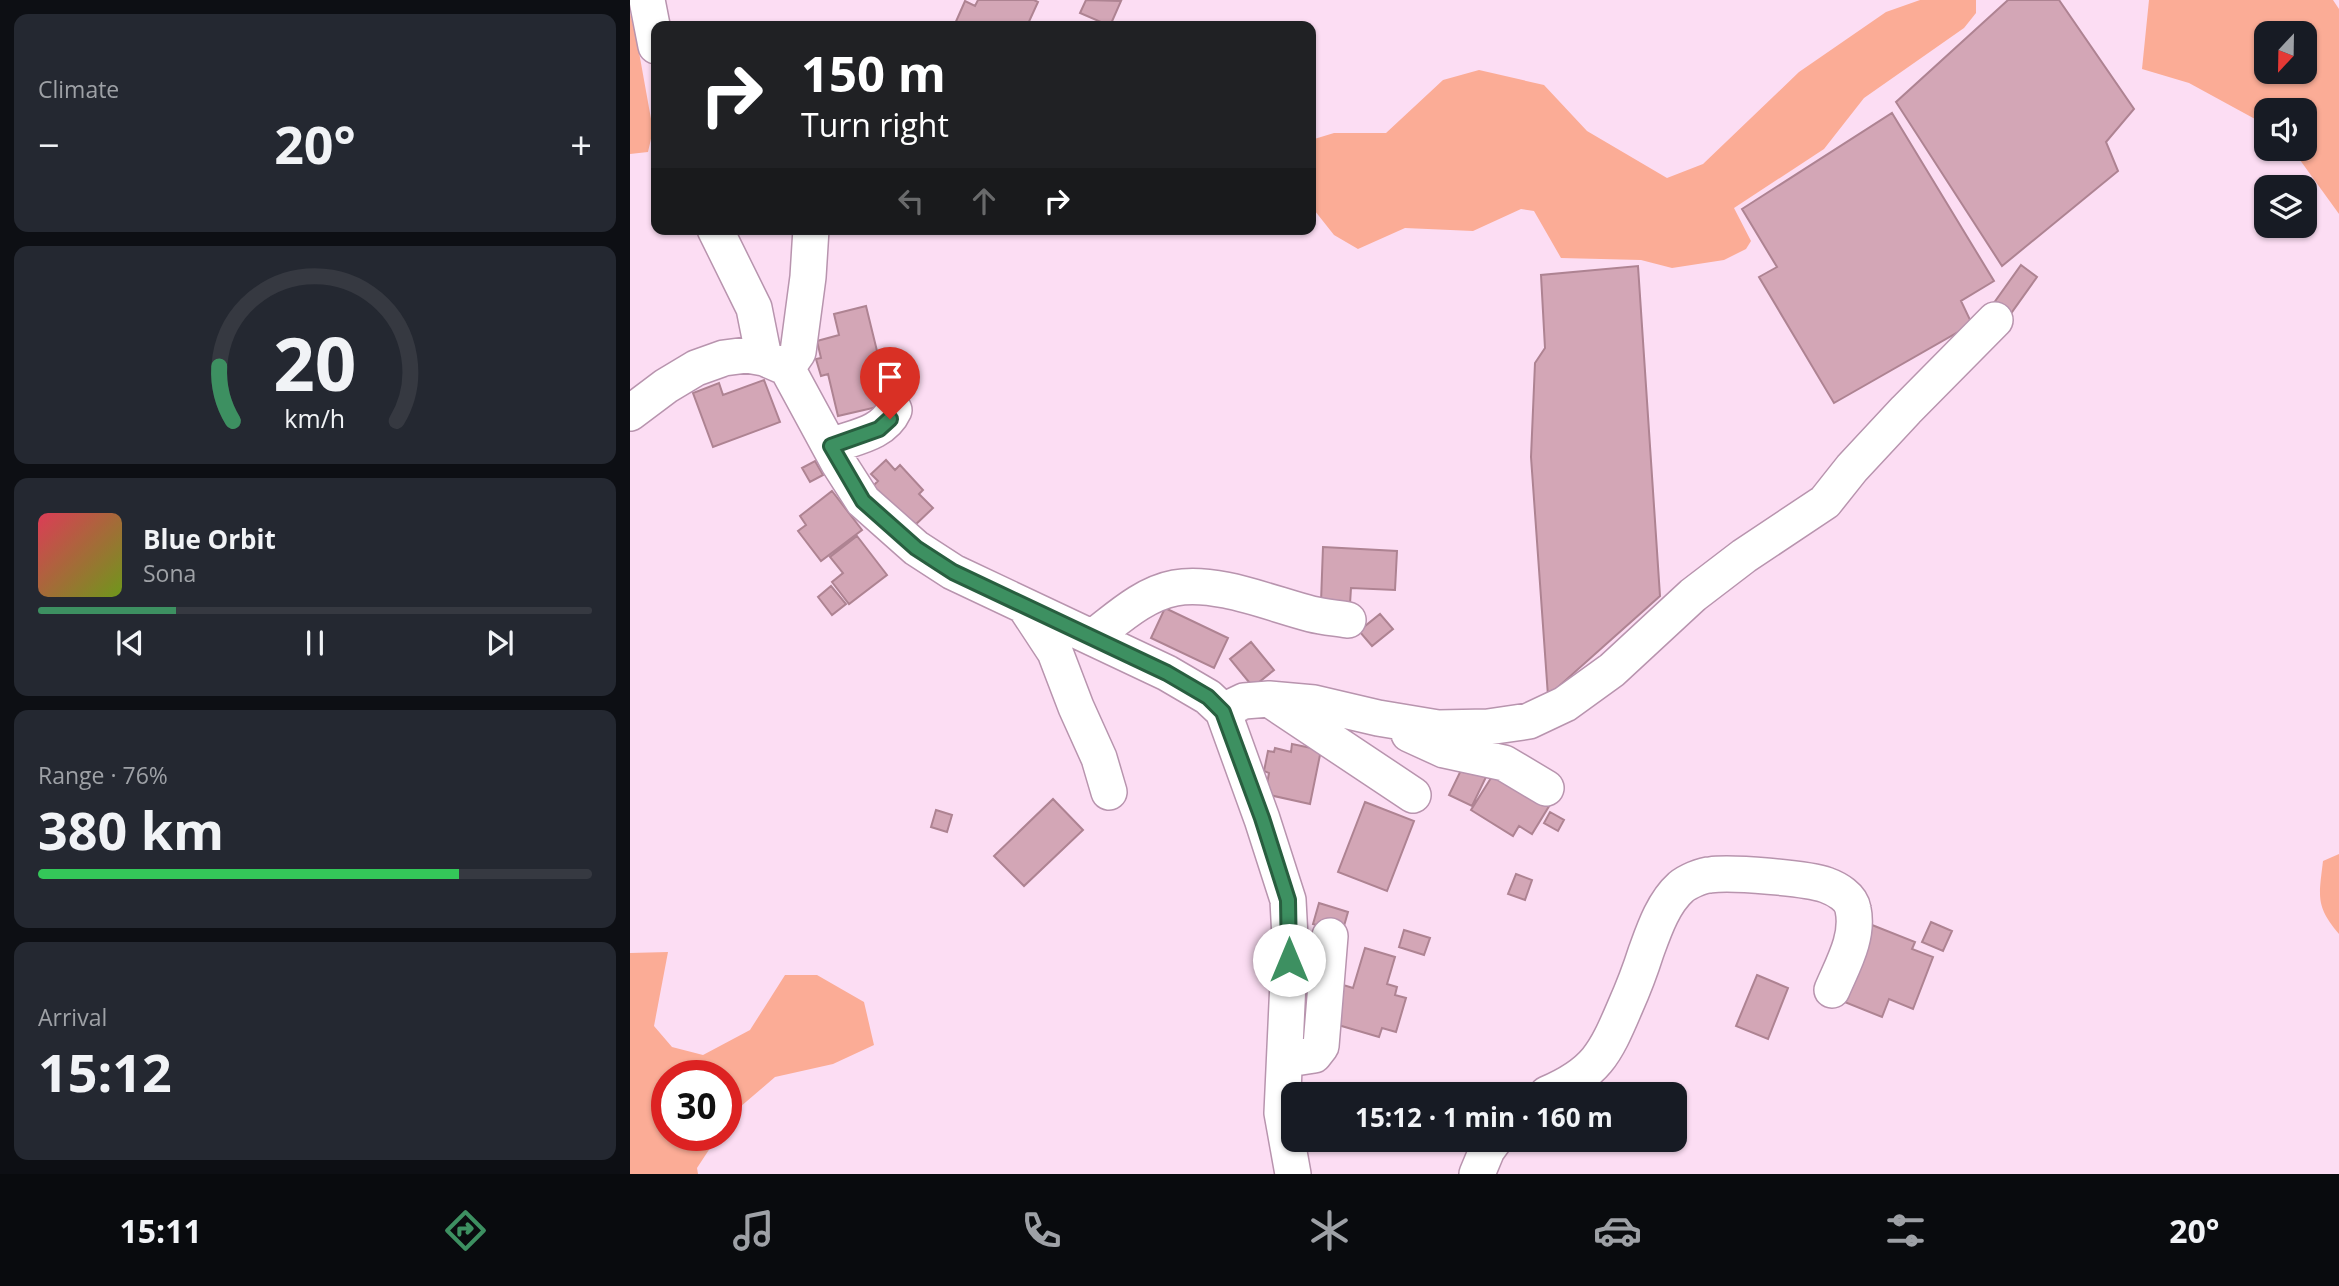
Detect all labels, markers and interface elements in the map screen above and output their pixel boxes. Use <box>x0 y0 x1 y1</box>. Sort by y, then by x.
north arrow <box>2254 21 2317 84</box>
map controls <box>2254 21 2317 238</box>
text: 150 m <box>801 40 946 106</box>
icon: right <box>686 49 777 140</box>
text: Climate <box>38 73 119 105</box>
button: sound <box>2254 98 2317 161</box>
text: Turn right <box>801 103 949 146</box>
text: 20° <box>274 108 356 179</box>
text: − <box>38 118 60 170</box>
text: + <box>570 118 592 170</box>
button: layers <box>2254 175 2317 238</box>
icon: left <box>892 182 930 220</box>
icon: ahead <box>965 182 1003 220</box>
icon: right <box>1038 182 1076 220</box>
text: 20 <box>273 313 357 412</box>
pin <box>860 347 920 419</box>
icon: arrive <box>871 358 909 396</box>
text: km/h <box>285 401 345 435</box>
text: Blue Orbit <box>143 521 276 557</box>
text: Sona <box>143 557 196 589</box>
icon: previous <box>111 624 149 662</box>
icon: pause <box>296 624 334 662</box>
icon: next <box>481 624 519 662</box>
text: Range · 76% <box>38 759 168 791</box>
text: 380 km <box>38 794 224 865</box>
position arrow <box>1252 923 1326 997</box>
text: Arrival <box>38 1001 107 1033</box>
text: 15:12 <box>38 1036 172 1107</box>
speed limit sign: 30 <box>651 1060 742 1151</box>
text: 15:12 · 1 min · 160 m <box>1355 1099 1613 1135</box>
icon: directions <box>441 1206 490 1255</box>
icon: music <box>729 1206 778 1255</box>
icon: phone <box>1017 1206 1066 1255</box>
icon: climate <box>1305 1206 1354 1255</box>
icon: car <box>1593 1206 1642 1255</box>
icon: filters <box>1881 1206 1930 1255</box>
text: 15:11 <box>120 1209 202 1252</box>
text: 20° <box>2169 1209 2219 1252</box>

